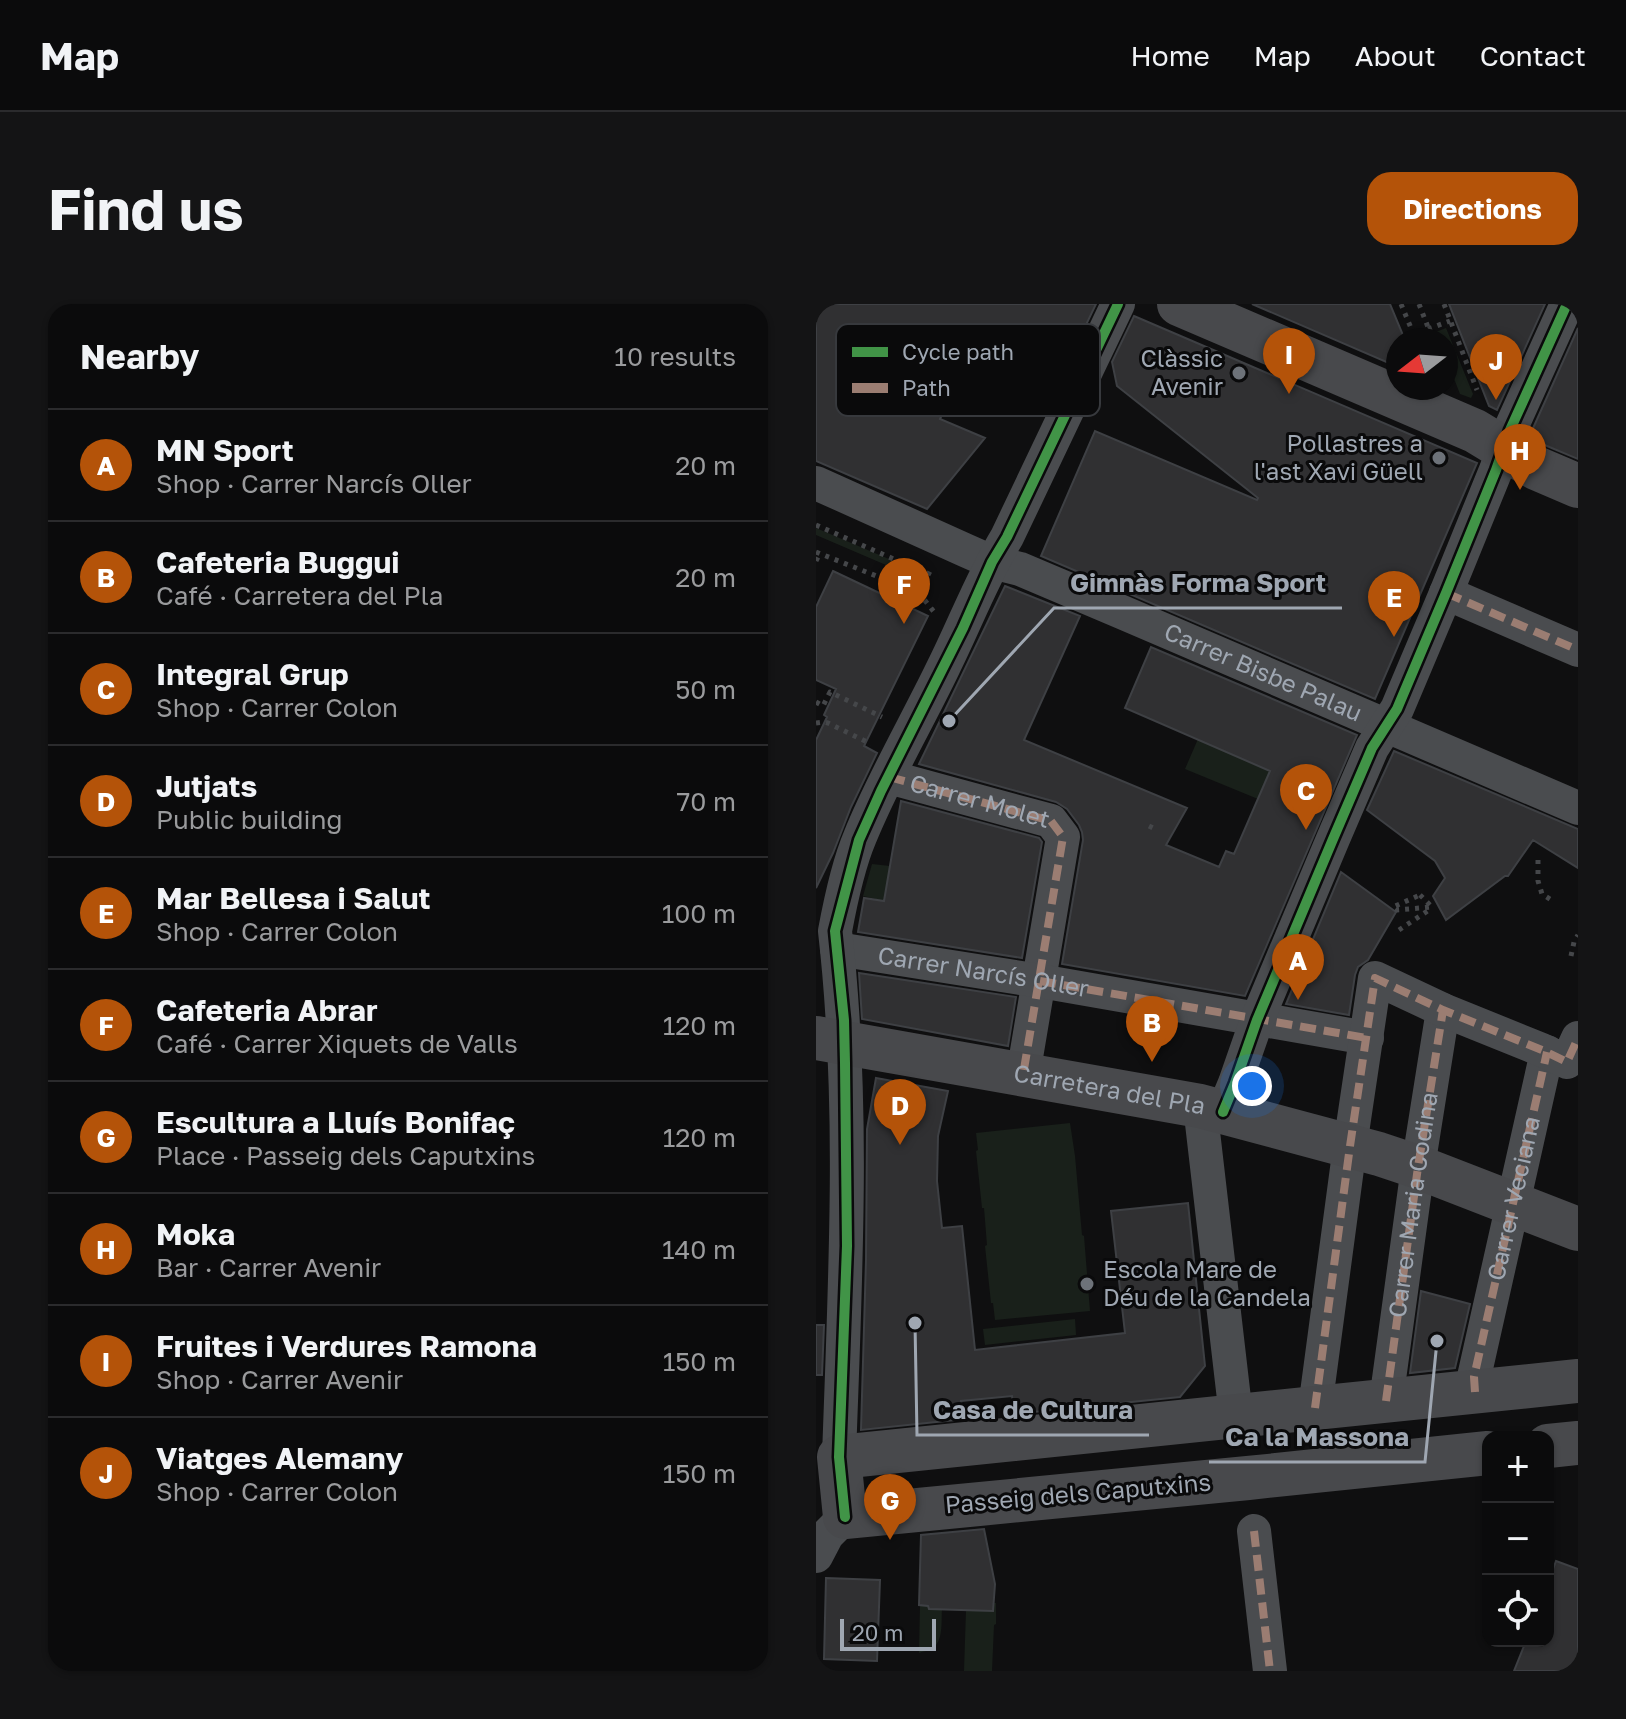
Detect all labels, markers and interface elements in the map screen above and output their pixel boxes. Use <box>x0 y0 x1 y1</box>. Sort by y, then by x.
text: Map <box>40 33 119 78</box>
text: Home <box>1131 39 1210 72</box>
text: Map <box>1254 39 1311 72</box>
text: About <box>1355 39 1436 72</box>
text: Contact <box>1480 39 1586 72</box>
button: Directions <box>1367 172 1578 245</box>
text: Find us <box>48 175 244 242</box>
legend <box>836 324 1100 416</box>
pin: I <box>1263 328 1315 394</box>
north arrow <box>1386 328 1458 400</box>
pin: J <box>1470 334 1522 400</box>
text: Nearby <box>80 336 200 376</box>
text: Cycle path <box>902 338 1014 365</box>
text: 10 results <box>614 341 736 372</box>
place label: Clàssic Avenir <box>1140 343 1223 400</box>
marker: Clàssic Avenir <box>1230 364 1248 382</box>
text: Path <box>902 374 951 401</box>
pin: H <box>1494 424 1546 490</box>
place label: Pollastres a l'ast Xavi Güell <box>1254 428 1423 485</box>
text: MN Sport <box>156 432 294 468</box>
marker: Pollastres a l'ast Xavi Güell <box>1430 449 1448 467</box>
text: A <box>97 450 115 481</box>
text: 20 m <box>675 450 736 481</box>
text: Shop · Carrer Narcís Oller <box>156 468 472 499</box>
text: Cafeteria Buggui <box>156 544 400 580</box>
pin: F <box>878 558 930 624</box>
callout: Gimnàs Forma Sport <box>1054 558 1342 608</box>
text: B <box>97 562 115 593</box>
text: 20 m <box>675 562 736 593</box>
text: Gimnàs Forma Sport <box>1070 567 1326 598</box>
pin: E <box>1368 571 1420 637</box>
text: Café · Carretera del Pla <box>156 580 443 611</box>
street label: Carrer Bisbe Palau <box>1160 616 1367 727</box>
text: Integral Grup <box>156 656 349 692</box>
text: C <box>97 674 115 705</box>
text: 50 m <box>675 674 736 705</box>
text: Shop · Carrer Colon <box>156 692 398 723</box>
pin: C <box>1280 764 1332 830</box>
street label: Carrer Molet <box>907 767 1053 833</box>
text: Jutjats <box>156 768 257 804</box>
text: D <box>97 786 115 817</box>
text: 70 m <box>677 786 736 817</box>
text: Public building <box>156 804 342 835</box>
text: Mar Bellesa i Salut <box>156 880 431 916</box>
text: E <box>98 898 114 929</box>
text: 100 m <box>662 898 736 929</box>
text: Shop · Carrer Colon <box>156 916 398 947</box>
pin: A <box>1272 934 1324 1000</box>
street label: Carrer Narcís Oller <box>876 940 1091 1002</box>
text: Cafeteria Abrar <box>156 992 378 1028</box>
pin: B <box>1126 996 1178 1062</box>
text: F <box>98 1010 114 1041</box>
text: 120 m <box>663 1010 736 1041</box>
text: Café · Carrer Xiquets de Valls <box>156 1028 518 1059</box>
street label: Carretera del Pla <box>1012 1057 1208 1120</box>
your location <box>1232 1066 1272 1106</box>
pin: D <box>874 1079 926 1145</box>
street label: Carrer Maria Codina <box>1382 1090 1443 1319</box>
text: Escultura a Lluís Bonifaç <box>156 1104 515 1140</box>
street label: Carrer Veciana <box>1480 1113 1545 1283</box>
text: G <box>96 1122 116 1153</box>
text: 120 m <box>663 1122 736 1153</box>
text: Place · Passeig dels Caputxins <box>156 1140 535 1171</box>
text: Moka <box>156 1216 235 1252</box>
text: H <box>96 1234 116 1265</box>
text: 140 m <box>662 1234 736 1265</box>
text: Bar · Carrer Avenir <box>156 1252 381 1283</box>
place label: Escola Mare de Déu de la Candela <box>1103 1254 1311 1311</box>
marker: Escola Mare de Déu de la Candela <box>1078 1275 1096 1293</box>
text: Fruites i Verdures Ramona <box>156 1328 537 1364</box>
text: I <box>102 1346 110 1377</box>
text: 150 m <box>663 1346 736 1377</box>
text: Shop · Carrer Avenir <box>156 1364 403 1395</box>
callout: Casa de Cultura <box>917 1385 1149 1435</box>
text: Casa de Cultura <box>933 1394 1133 1425</box>
callout: Ca la Massona <box>1209 1412 1425 1462</box>
text: Ca la Massona <box>1225 1421 1409 1452</box>
map controls <box>1482 1431 1554 1647</box>
button: + <box>1482 1431 1554 1503</box>
text: Viatges Alemany <box>156 1440 403 1476</box>
text: J <box>99 1458 113 1489</box>
text: 150 m <box>663 1458 736 1489</box>
street label: Passeig dels Caputxins <box>944 1466 1212 1519</box>
pin: G <box>864 1474 916 1540</box>
text: Shop · Carrer Colon <box>156 1476 398 1507</box>
button: − <box>1482 1503 1554 1575</box>
button: locate <box>1482 1575 1554 1647</box>
scale bar <box>840 1615 936 1651</box>
text: 20 m <box>852 1619 903 1646</box>

